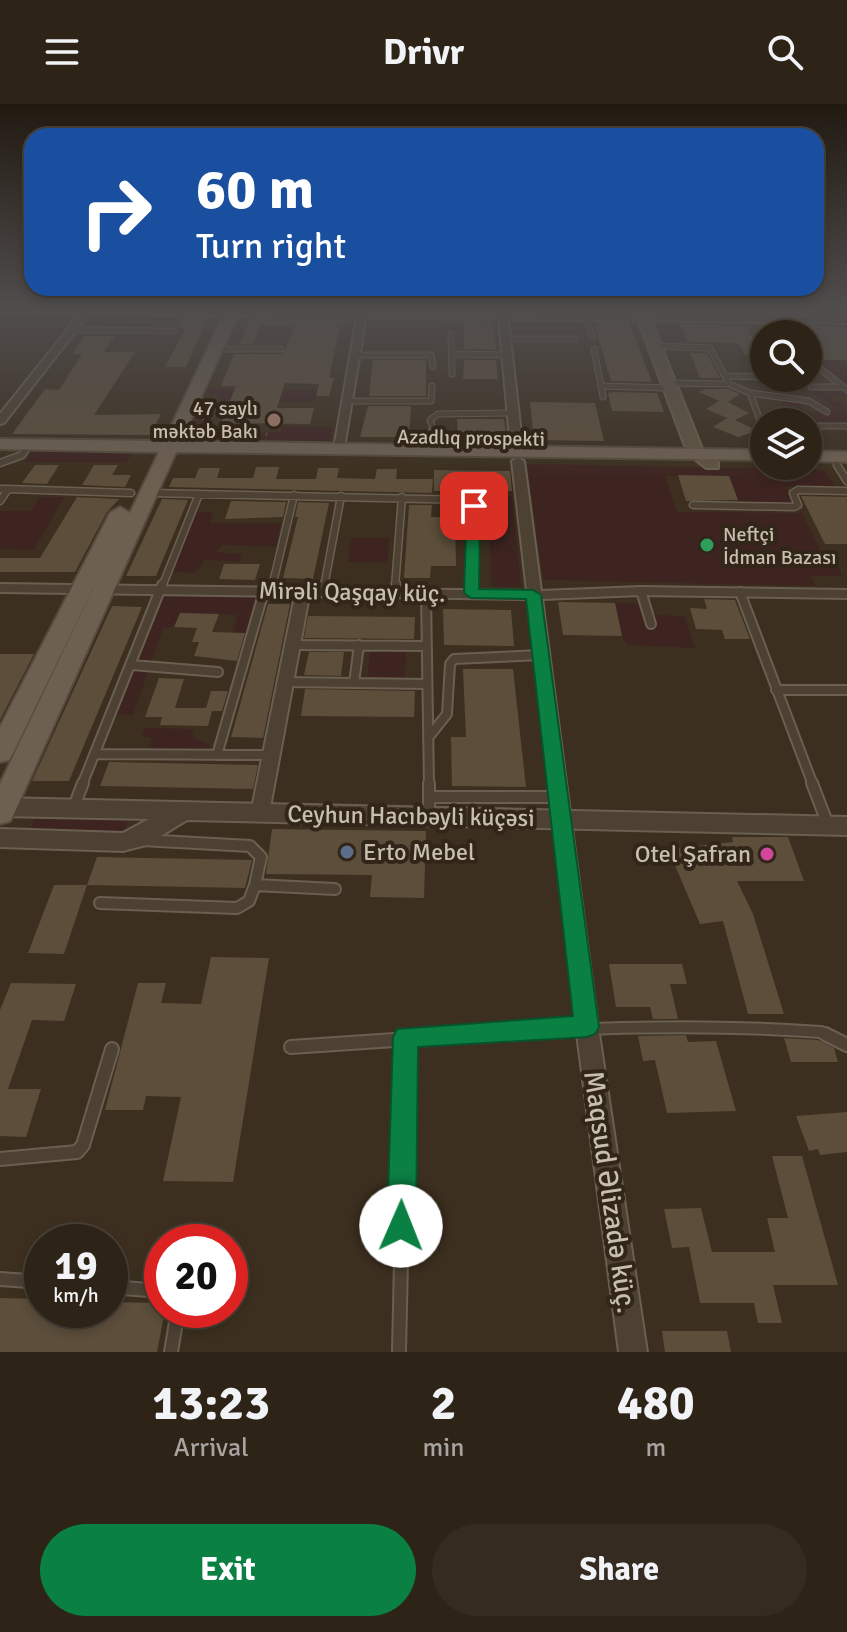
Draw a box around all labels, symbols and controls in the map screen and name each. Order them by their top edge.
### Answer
icon: menu [40,30,84,74]
text: Drivr [383,30,464,75]
icon: search [763,30,807,74]
text: 60 m [196,155,314,224]
icon: right [64,160,168,264]
text: Turn right [196,224,346,269]
map controls [750,320,822,480]
button: search [750,320,822,392]
place label: 47 saylı məktəb Bakı [152,396,258,444]
button: layers [750,408,822,480]
marker: 47 saylı məktəb Bakı [265,411,283,429]
street label: Azadlıq prospekti [397,424,545,452]
pin [440,472,508,540]
icon: arrive [452,484,496,528]
place label: Neftçi İdman Bazası [723,522,836,570]
marker: Neftçi İdman Bazası [698,536,716,554]
street label: Mirəli Qaşqay küç. [258,575,446,609]
street label: Ceyhun Hacıbəyli küçəsi [287,799,535,833]
place label: Erto Mebel [363,837,475,867]
place label: Otel Şafran [635,839,751,869]
marker: Erto Mebel [338,843,356,861]
marker: Otel Şafran [758,845,776,863]
street label: Maqsud Əlizadə küç. [576,1069,644,1315]
position arrow [359,1184,443,1268]
speed limit sign: 20 [144,1224,248,1328]
text: 19 [54,1241,98,1291]
text: km/h [53,1283,99,1308]
text: 13:23 [152,1374,270,1433]
text: 2 [431,1374,456,1433]
text: 480 [617,1374,695,1433]
text: Arrival [174,1432,249,1464]
text: min [423,1432,465,1464]
text: m [645,1432,666,1464]
button: Exit [40,1524,416,1616]
button: Share [432,1524,807,1616]

